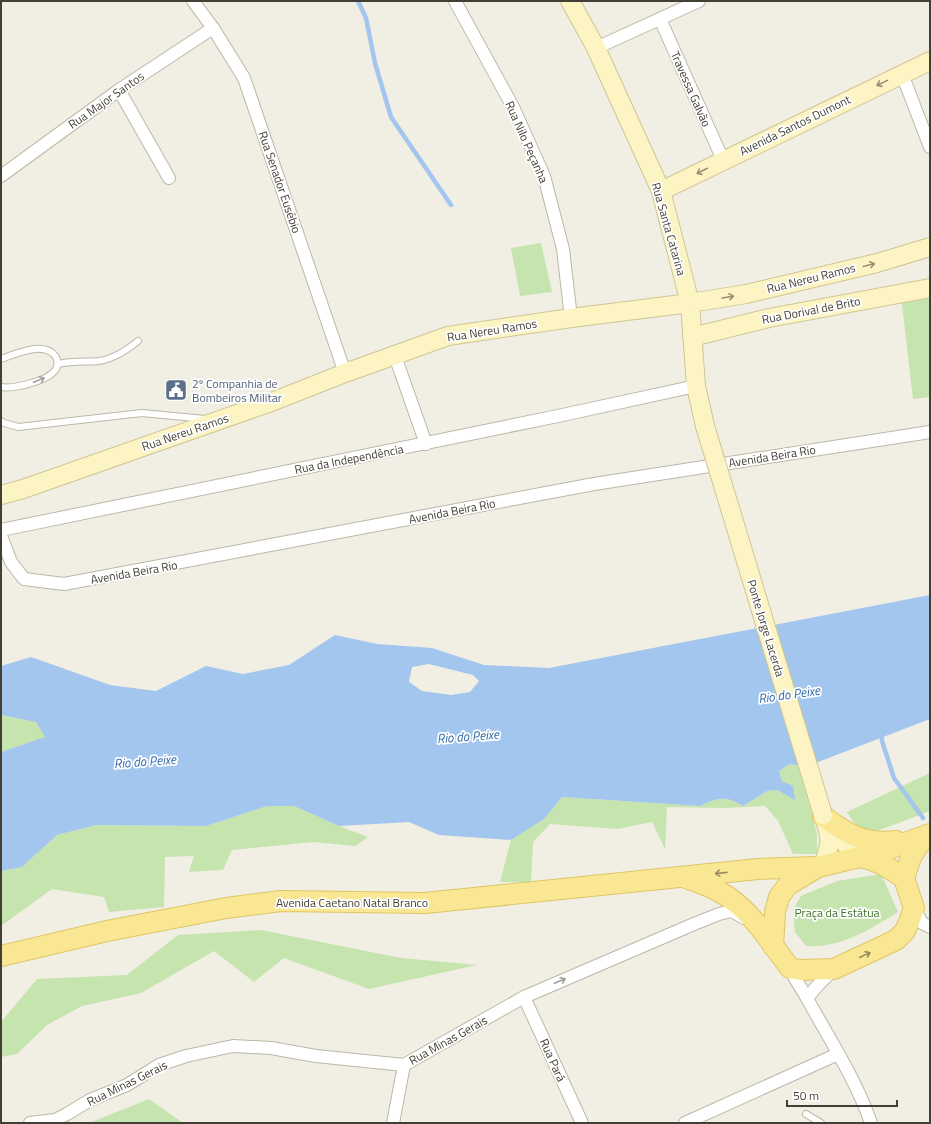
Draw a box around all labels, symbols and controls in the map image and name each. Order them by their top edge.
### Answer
street label: Travessa Galvão [666,48,716,130]
street label: Rua Major Santos [64,66,148,133]
one-way arrow [876,80,888,87]
street label: Avenida Santos Dumont [736,89,854,160]
street label: Rua Nilo Peçanha [500,98,554,186]
street label: Rua Senador Eusébio [254,128,306,236]
one-way arrow [696,168,708,175]
street label: Rua Santa Catarina [647,180,691,278]
street label: Rua Nereu Ramos [765,258,858,298]
one-way arrow [862,260,875,268]
street label: Rua Dorival de Brito [760,291,862,329]
one-way arrow [721,293,734,301]
street label: Rua Nereu Ramos [446,313,539,346]
place label: 2º Companhia de Bombeiros Militar [192,374,282,407]
one-way arrow [32,375,44,383]
public building icon: 2º Companhia de Bombeiros Militar [163,377,189,403]
street label: Rua Nereu Ramos [139,408,231,456]
street label: Rua da Independência [293,439,405,479]
street label: Avenida Beira Rio [727,440,817,472]
street label: Avenida Beira Rio [407,493,497,529]
street label: Avenida Beira Rio [89,555,179,589]
street label: Ponte Jorge Lacerda [742,577,790,679]
water label: Rio do Peixe [757,680,822,708]
water label: Rio do Peixe [436,724,501,748]
water label: Rio do Peixe [113,749,178,773]
one-way arrow [715,869,728,877]
street label: Avenida Caetano Natal Branco [276,893,428,912]
park label: Praça da Estátua [794,903,880,922]
one-way arrow [859,951,871,958]
one-way arrow [554,977,566,985]
street label: Rua Minas Gerais [405,1010,491,1070]
street label: Rua Pará [535,1035,571,1085]
street label: Rua Minas Gerais [83,1055,171,1111]
scale bar [787,1082,897,1108]
text: 50 m [793,1086,819,1105]

